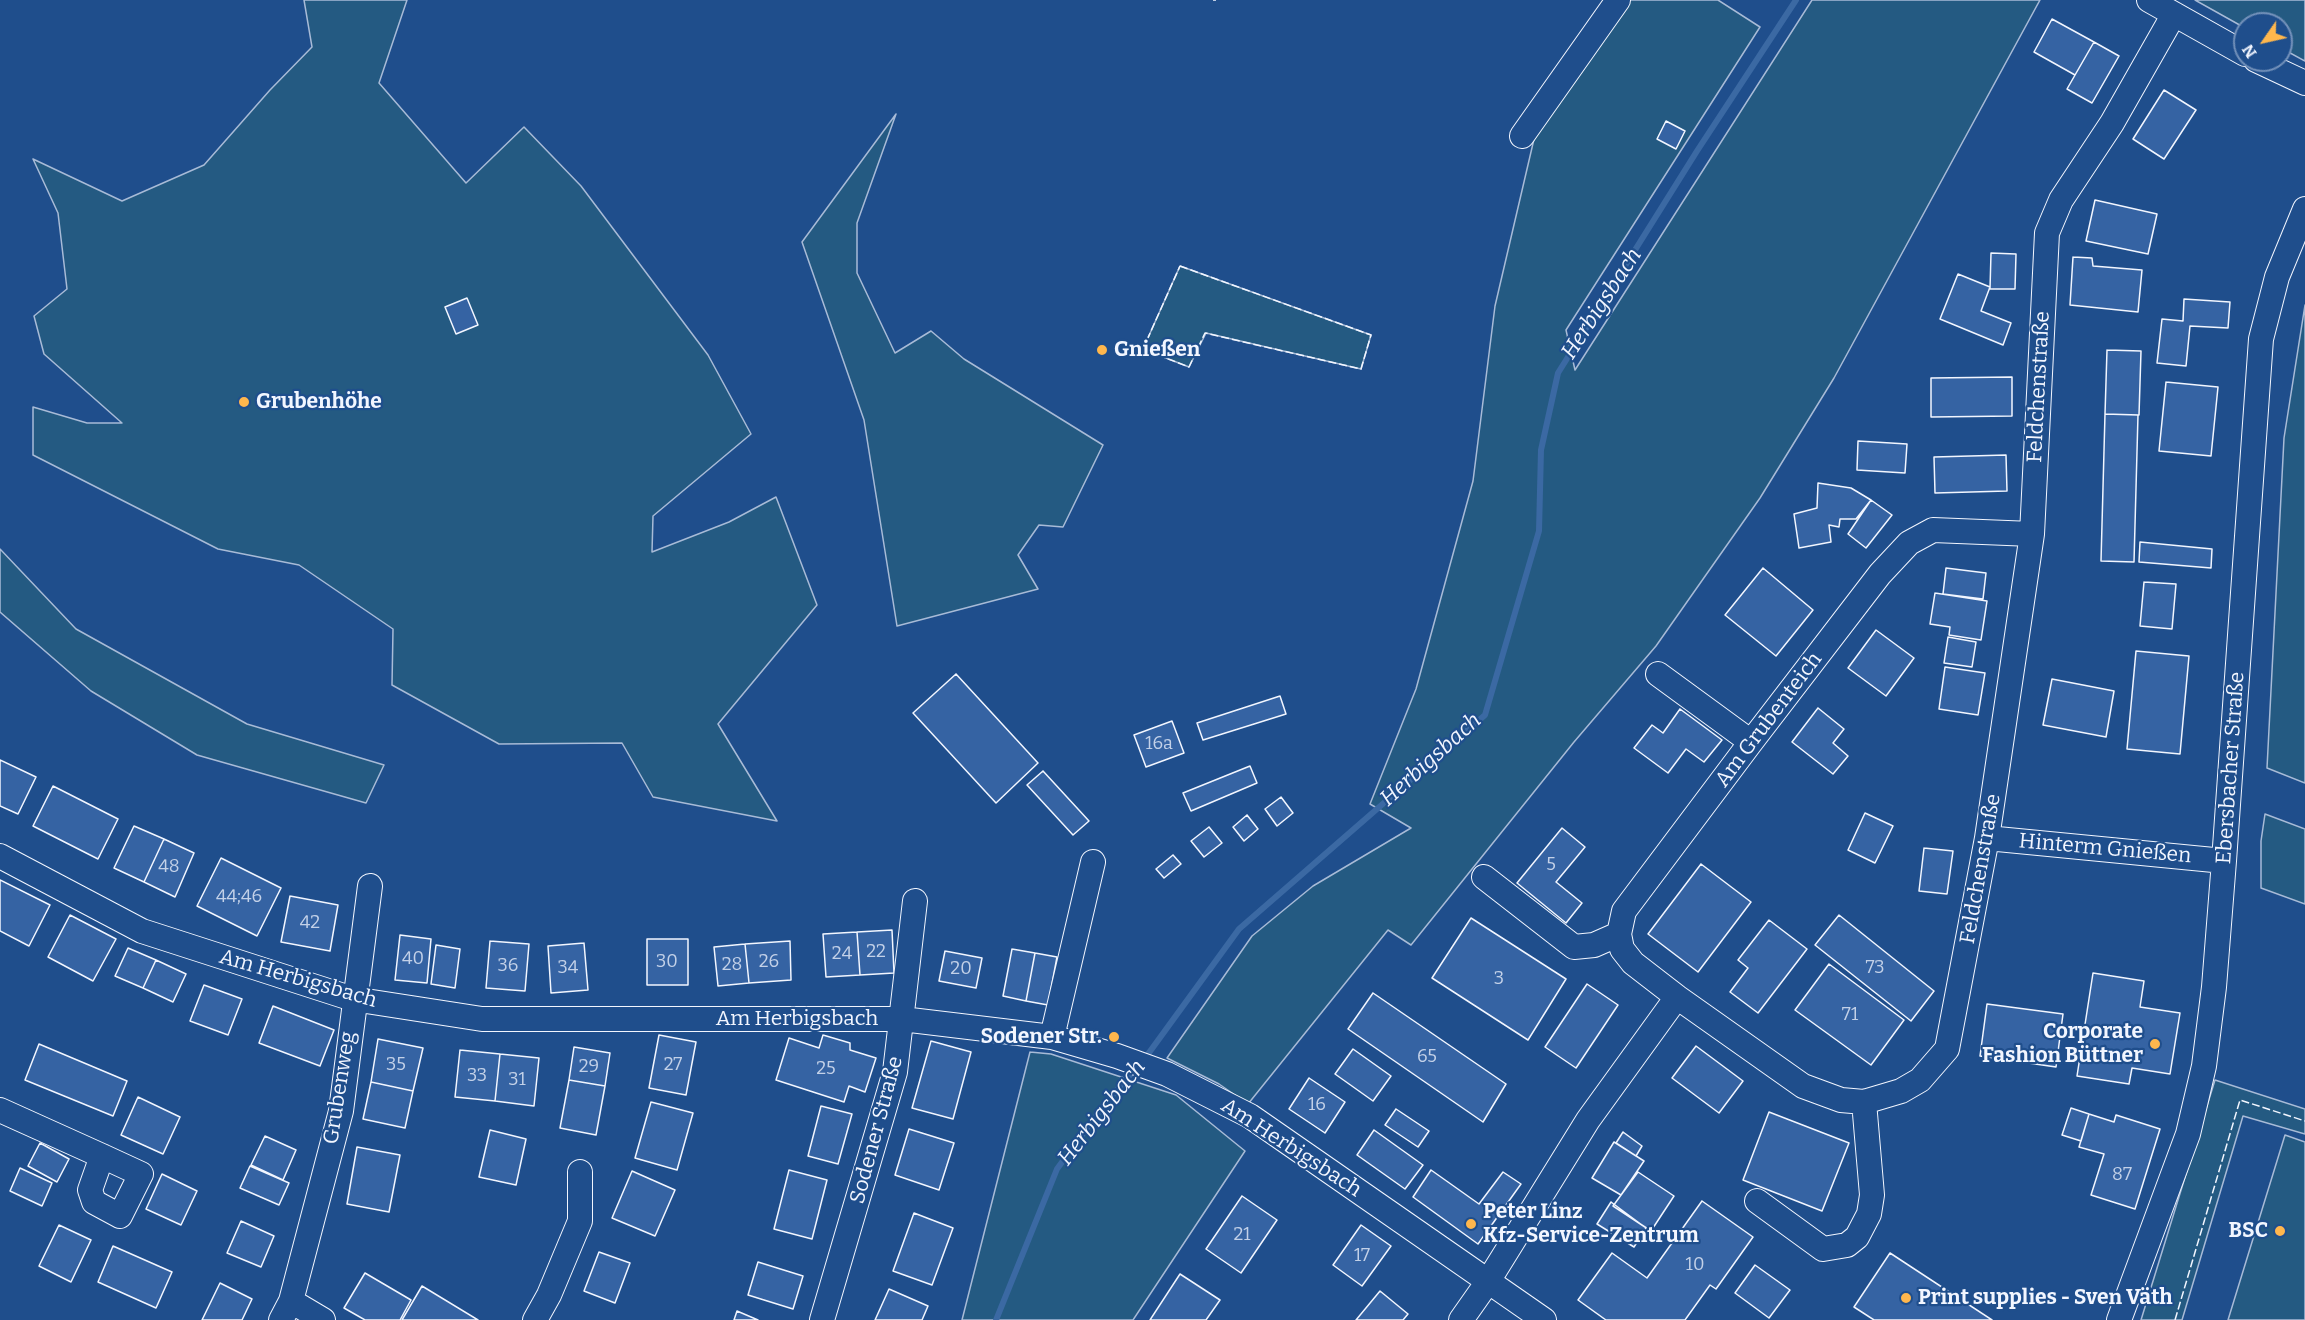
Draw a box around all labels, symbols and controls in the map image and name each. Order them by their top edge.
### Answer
north arrow [2233,12,2293,72]
text: N [2238,41,2261,62]
water label: Herbigsbach [1556,244,1648,364]
street label: Feldchenstraße [2022,311,2056,463]
place label: Gnießen [1114,337,1200,363]
marker: Gnießen [1095,343,1109,357]
place label: Grubenhöhe [256,389,382,415]
marker: Grubenhöhe [237,395,251,409]
street label: Am Grubenteich [1710,648,1828,792]
street label: Ebersbacher Straße [2212,671,2250,865]
water label: Herbigsbach [1375,708,1487,812]
house number: 16a [1145,733,1173,755]
street label: Feldchenstraße [1955,792,2007,946]
street label: Hinterm Gnießen [2018,829,2192,869]
house number: 5 [1546,854,1556,876]
house number: 48 [158,856,180,878]
house number: 44;46 [216,886,262,908]
house number: 42 [300,912,320,934]
house number: 22 [866,941,886,963]
house number: 24 [832,943,852,965]
street label: Am Herbigsbach [216,944,380,1014]
house number: 40 [402,948,424,970]
house number: 30 [656,951,678,973]
house number: 26 [759,951,779,973]
house number: 28 [722,954,742,976]
house number: 36 [498,955,518,977]
house number: 34 [558,957,578,979]
house number: 73 [1866,957,1884,979]
house number: 20 [950,958,972,980]
house number: 3 [1494,968,1504,990]
house number: 71 [1842,1004,1858,1026]
street label: Am Herbigsbach [716,1006,878,1032]
place label: Corporate Fashion Büttner [1982,1019,2143,1069]
place label: Sodener Str. [980,1024,1102,1050]
street label: Grubenweg [319,1030,361,1146]
marker: Sodener Str. [1107,1030,1121,1044]
marker: Corporate Fashion Büttner [2148,1037,2162,1051]
house number: 65 [1417,1046,1437,1068]
house number: 35 [386,1054,406,1076]
house number: 27 [664,1054,682,1076]
street label: Sodener Straße [845,1054,909,1206]
water label: Herbigsbach [1053,1055,1151,1171]
house number: 29 [579,1056,599,1078]
house number: 25 [816,1058,836,1080]
house number: 33 [467,1065,487,1087]
house number: 31 [508,1069,526,1091]
street label: Am Herbigsbach [1216,1093,1366,1203]
house number: 16 [1308,1094,1326,1116]
house number: 87 [2112,1164,2132,1186]
place label: Peter Linz Kfz-Service-Zentrum [1483,1199,1699,1249]
marker: Peter Linz Kfz-Service-Zentrum [1464,1217,1478,1231]
place label: BSC [2229,1218,2268,1244]
house number: 21 [1233,1224,1251,1246]
marker: BSC [2273,1224,2287,1238]
house number: 17 [1354,1245,1370,1267]
house number: 10 [1686,1254,1704,1276]
place label: Print supplies - Sven Väth [1918,1285,2173,1311]
marker: Print supplies - Sven Väth [1899,1291,1913,1305]

